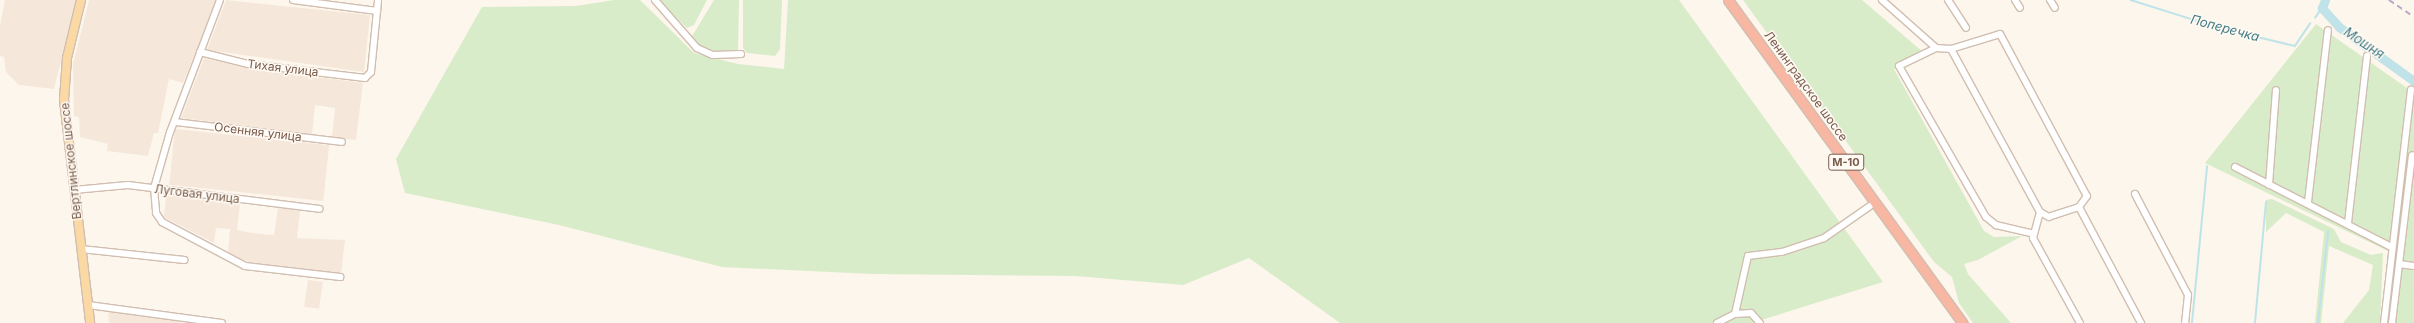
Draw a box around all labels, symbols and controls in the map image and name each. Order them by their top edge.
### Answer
water label: Поперечка [2189,11,2261,45]
water label: Мошня [2341,24,2387,62]
street label: Ленинградское шоссе [1761,28,1851,144]
street label: Тихая улица [247,56,319,80]
street label: Вертлинское шоссе [58,102,84,220]
street label: Осенняя улица [213,119,303,145]
road number: М-10 [1828,153,1864,171]
street label: Луговая улица [154,182,240,206]

